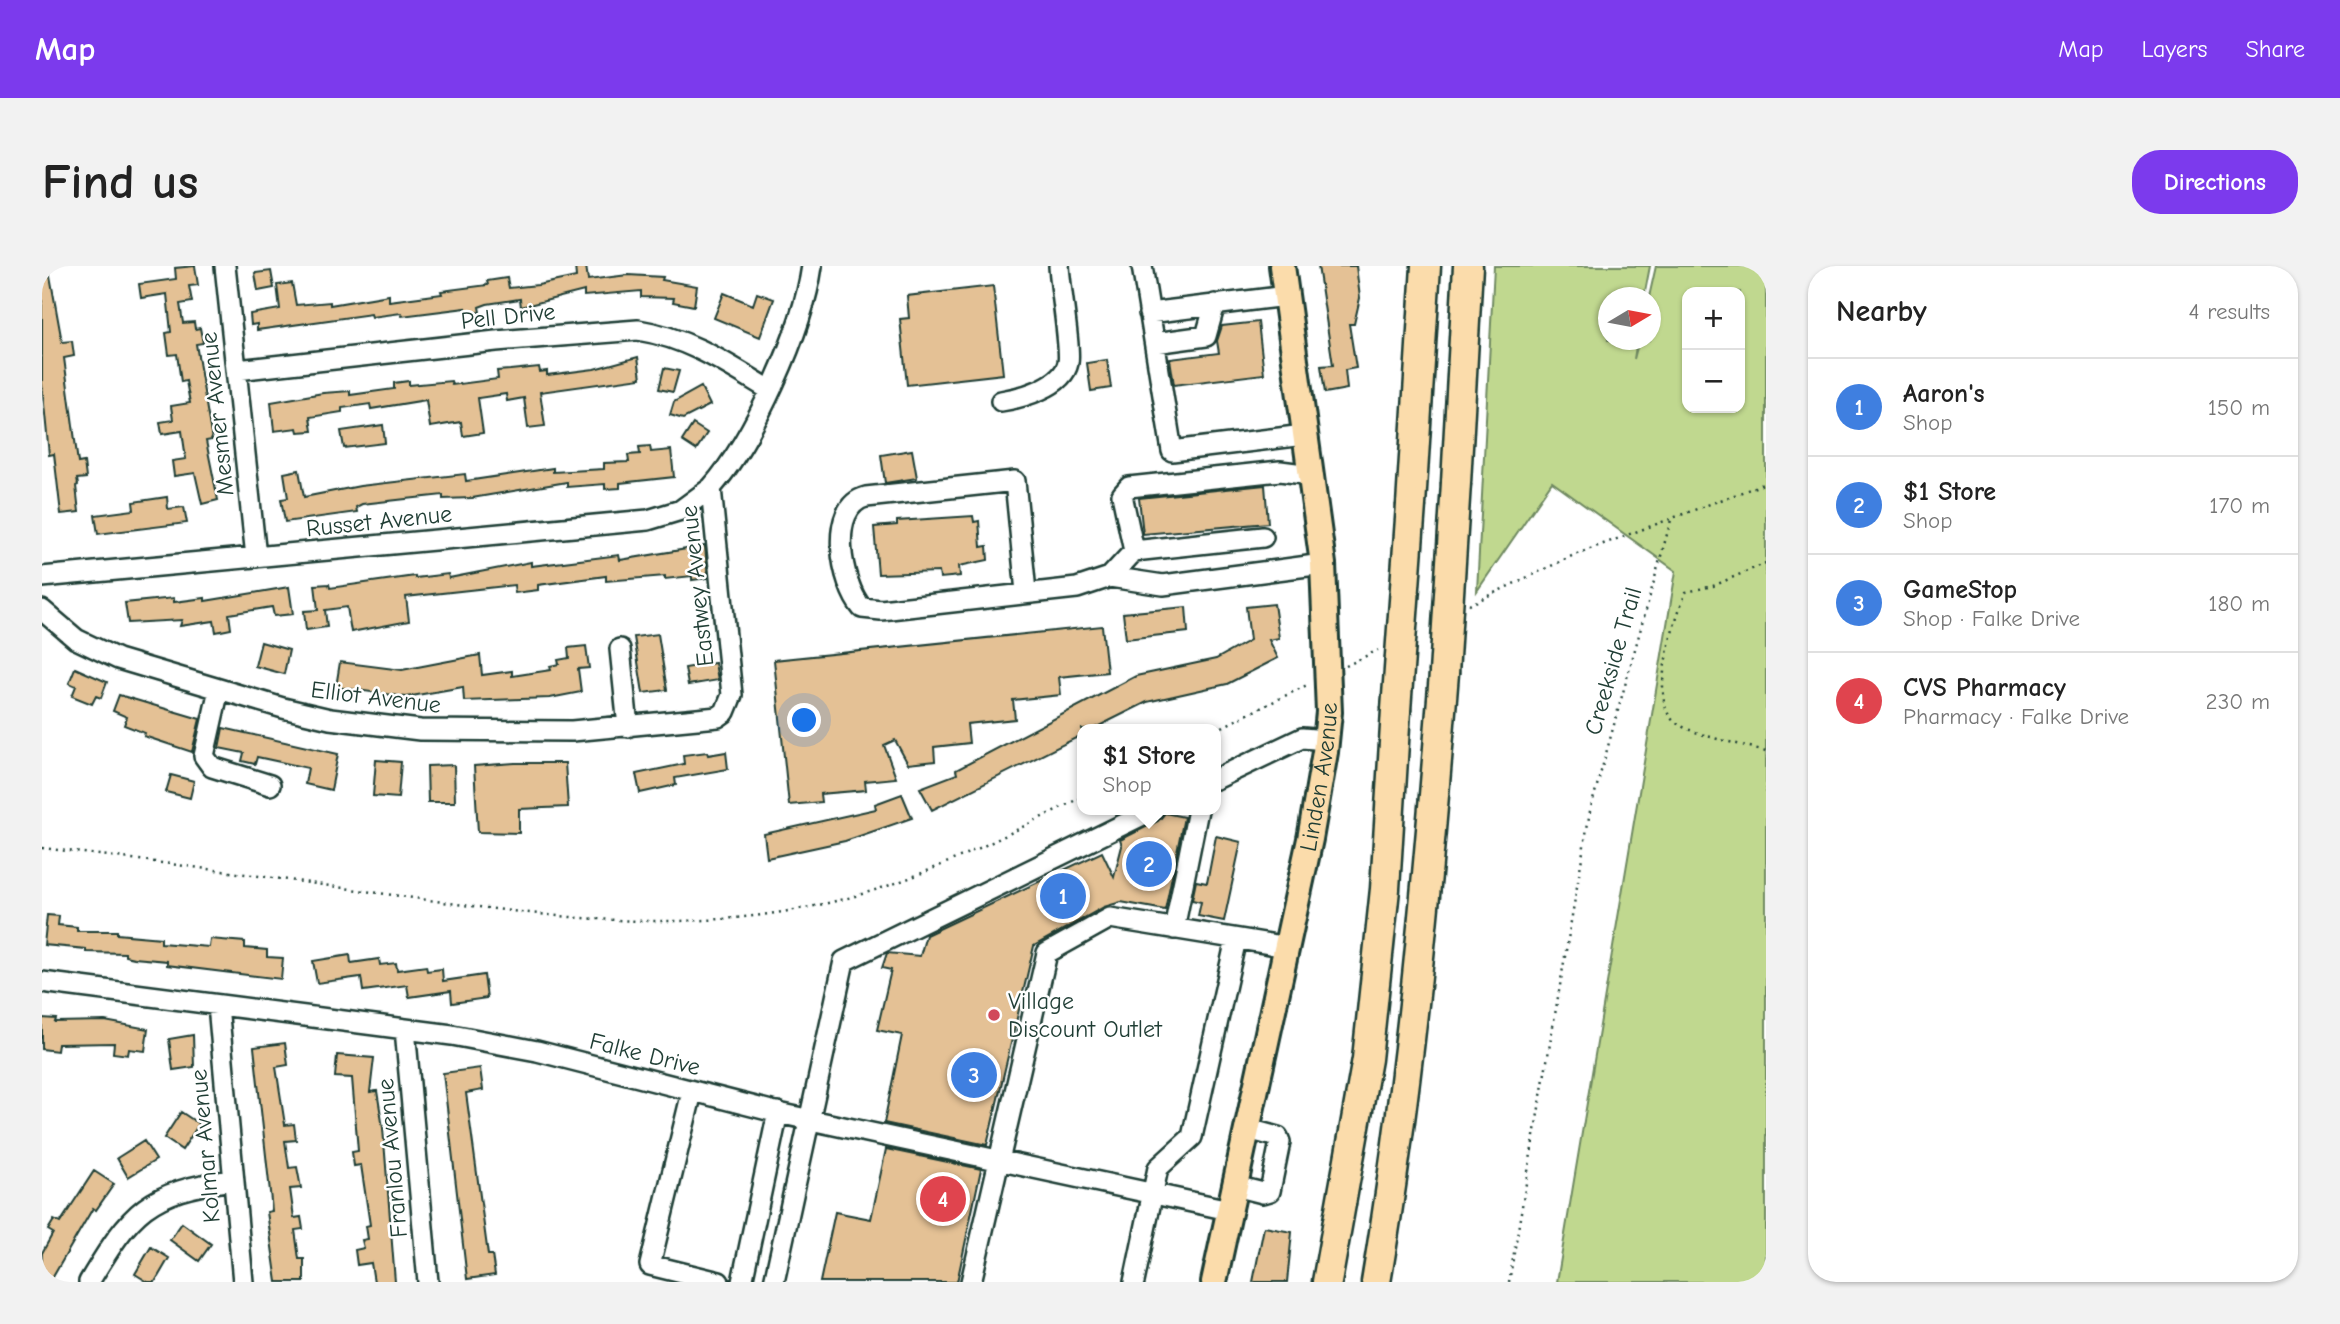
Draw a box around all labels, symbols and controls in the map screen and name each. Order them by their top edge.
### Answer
text: Map [35,30,96,68]
text: Map [2058,35,2104,63]
text: Layers [2142,35,2207,63]
text: Share [2245,35,2305,63]
button: Directions [2132,150,2298,214]
text: Find us [42,154,198,210]
north arrow [1598,287,1661,350]
map controls [1682,287,1745,413]
button: + [1682,287,1745,350]
text: Nearby [1836,294,1927,329]
street label: Pell Drive [459,297,557,335]
text: 4 results [2188,298,2270,325]
street label: Mesmer Avenue [194,331,240,497]
button: − [1682,350,1745,413]
text: Aaron's [1903,379,1985,409]
text: 1 [1854,394,1864,421]
text: 150 m [2208,394,2270,421]
text: Shop [1903,409,1952,436]
text: $1 Store [1903,477,1996,507]
text: 2 [1853,492,1865,519]
text: 170 m [2209,492,2270,519]
street label: Russet Avenue [305,499,453,543]
street label: Eastwey Avenue [675,504,719,668]
text: Shop [1903,507,1952,534]
text: GameStop [1903,575,2017,605]
street label: Creekside Trail [1579,584,1647,738]
text: 3 [1853,590,1865,617]
text: 180 m [2208,590,2270,617]
text: Shop · Falke Drive [1903,605,2080,632]
text: CVS Pharmacy [1903,673,2066,703]
street label: Elliot Avenue [309,675,443,719]
text: 4 [1854,688,1864,715]
text: 230 m [2206,688,2270,715]
street label: Linden Avenue [1294,702,1343,854]
your location [787,703,821,737]
text: Pharmacy · Falke Drive [1903,703,2129,730]
popup [1077,724,1221,815]
text: $1 Store [1102,741,1196,771]
text: Shop [1102,771,1152,798]
pin: 2 [1126,838,1172,890]
pin: 1 [1040,870,1086,922]
place label: Village Discount Outlet [1008,987,1163,1043]
marker: Village Discount Outlet [986,1007,1002,1023]
street label: Falke Drive [587,1027,703,1081]
pin: 3 [951,1049,997,1101]
street label: Kolmar Avenue [184,1068,226,1224]
street label: Franlou Avenue [371,1077,413,1239]
pin: 4 [920,1173,966,1225]

